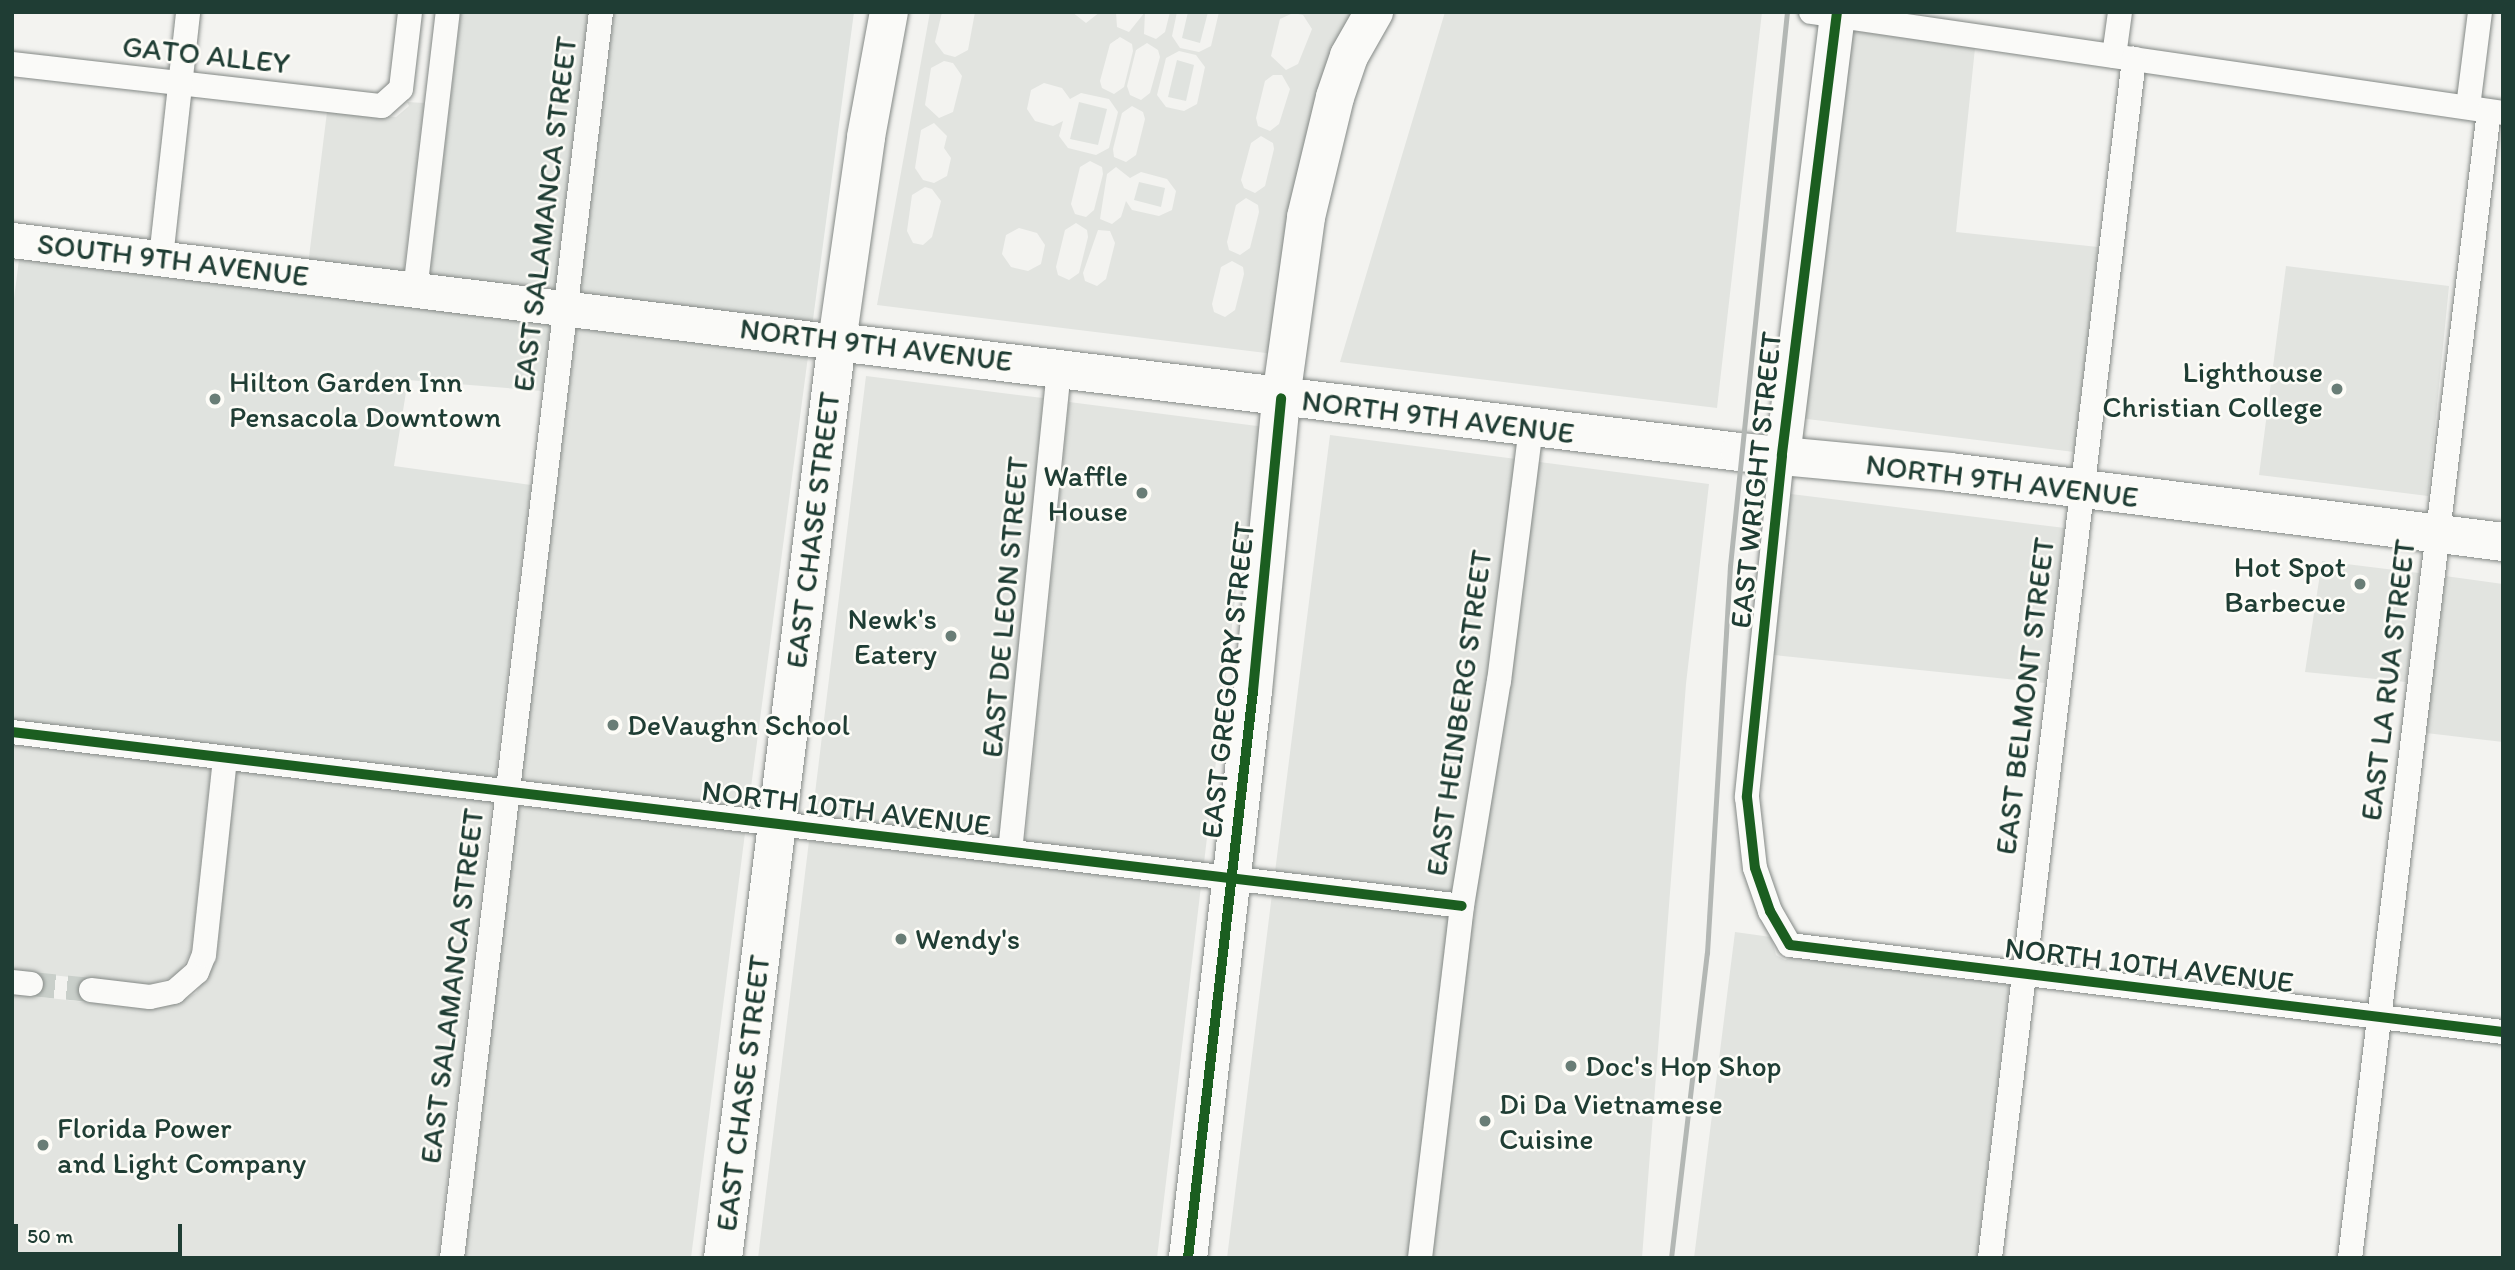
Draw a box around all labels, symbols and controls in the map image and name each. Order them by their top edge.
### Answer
street label: GATO ALLEY [120,28,292,82]
street label: EAST SALAMANCA STREET [505,35,585,393]
street label: SOUTH 9TH AVENUE [36,226,310,294]
street label: NORTH 9TH AVENUE [738,310,1014,380]
street label: EAST WRIGHT STREET [1722,329,1790,631]
place label: Lighthouse Christian College [2102,354,2323,424]
place label: Hilton Garden Inn Pensacola Downtown [229,364,499,434]
marker: Lighthouse Christian College [2329,381,2345,397]
street label: NORTH 9TH AVENUE [1300,382,1576,452]
street label: EAST CHASE STREET [778,390,848,670]
marker: Hilton Garden Inn Pensacola Downtown [207,391,223,407]
street label: NORTH 9TH AVENUE [1864,446,2140,516]
street label: EAST DE LEON STREET [974,455,1036,759]
place label: Waffle House [1043,458,1128,528]
marker: Waffle House [1134,485,1150,501]
street label: EAST GREGORY STREET [1193,520,1263,840]
street label: EAST BELMONT STREET [1988,536,2062,856]
street label: EAST LA RUA STREET [2353,537,2423,823]
street label: EAST HEINBERG STREET [1419,549,1499,877]
place label: Hot Spot Barbecue [2224,549,2346,620]
marker: Hot Spot Barbecue [2352,576,2368,592]
place label: Newk's Eatery [848,601,937,672]
marker: Newk's Eatery [943,628,959,644]
place label: DeVaughn School [627,707,850,743]
marker: DeVaughn School [605,717,621,733]
street label: NORTH 10TH AVENUE [699,772,993,844]
street label: EAST SALAMANCA STREET [412,807,492,1165]
place label: Wendy's [915,921,1020,957]
street label: NORTH 10TH AVENUE [2002,929,2296,1001]
marker: Wendy's [893,931,909,947]
street label: EAST CHASE STREET [708,953,778,1233]
place label: Doc's Hop Shop [1585,1048,1782,1084]
marker: Doc's Hop Shop [1563,1058,1579,1074]
place label: Di Da Vietnamese Cuisine [1499,1086,1725,1156]
place label: Florida Power and Light Company [57,1110,304,1180]
marker: Di Da Vietnamese Cuisine [1477,1113,1493,1129]
marker: Florida Power and Light Company [35,1137,51,1153]
scale bar [18,1210,186,1254]
text: 50 m [27,1223,73,1248]

